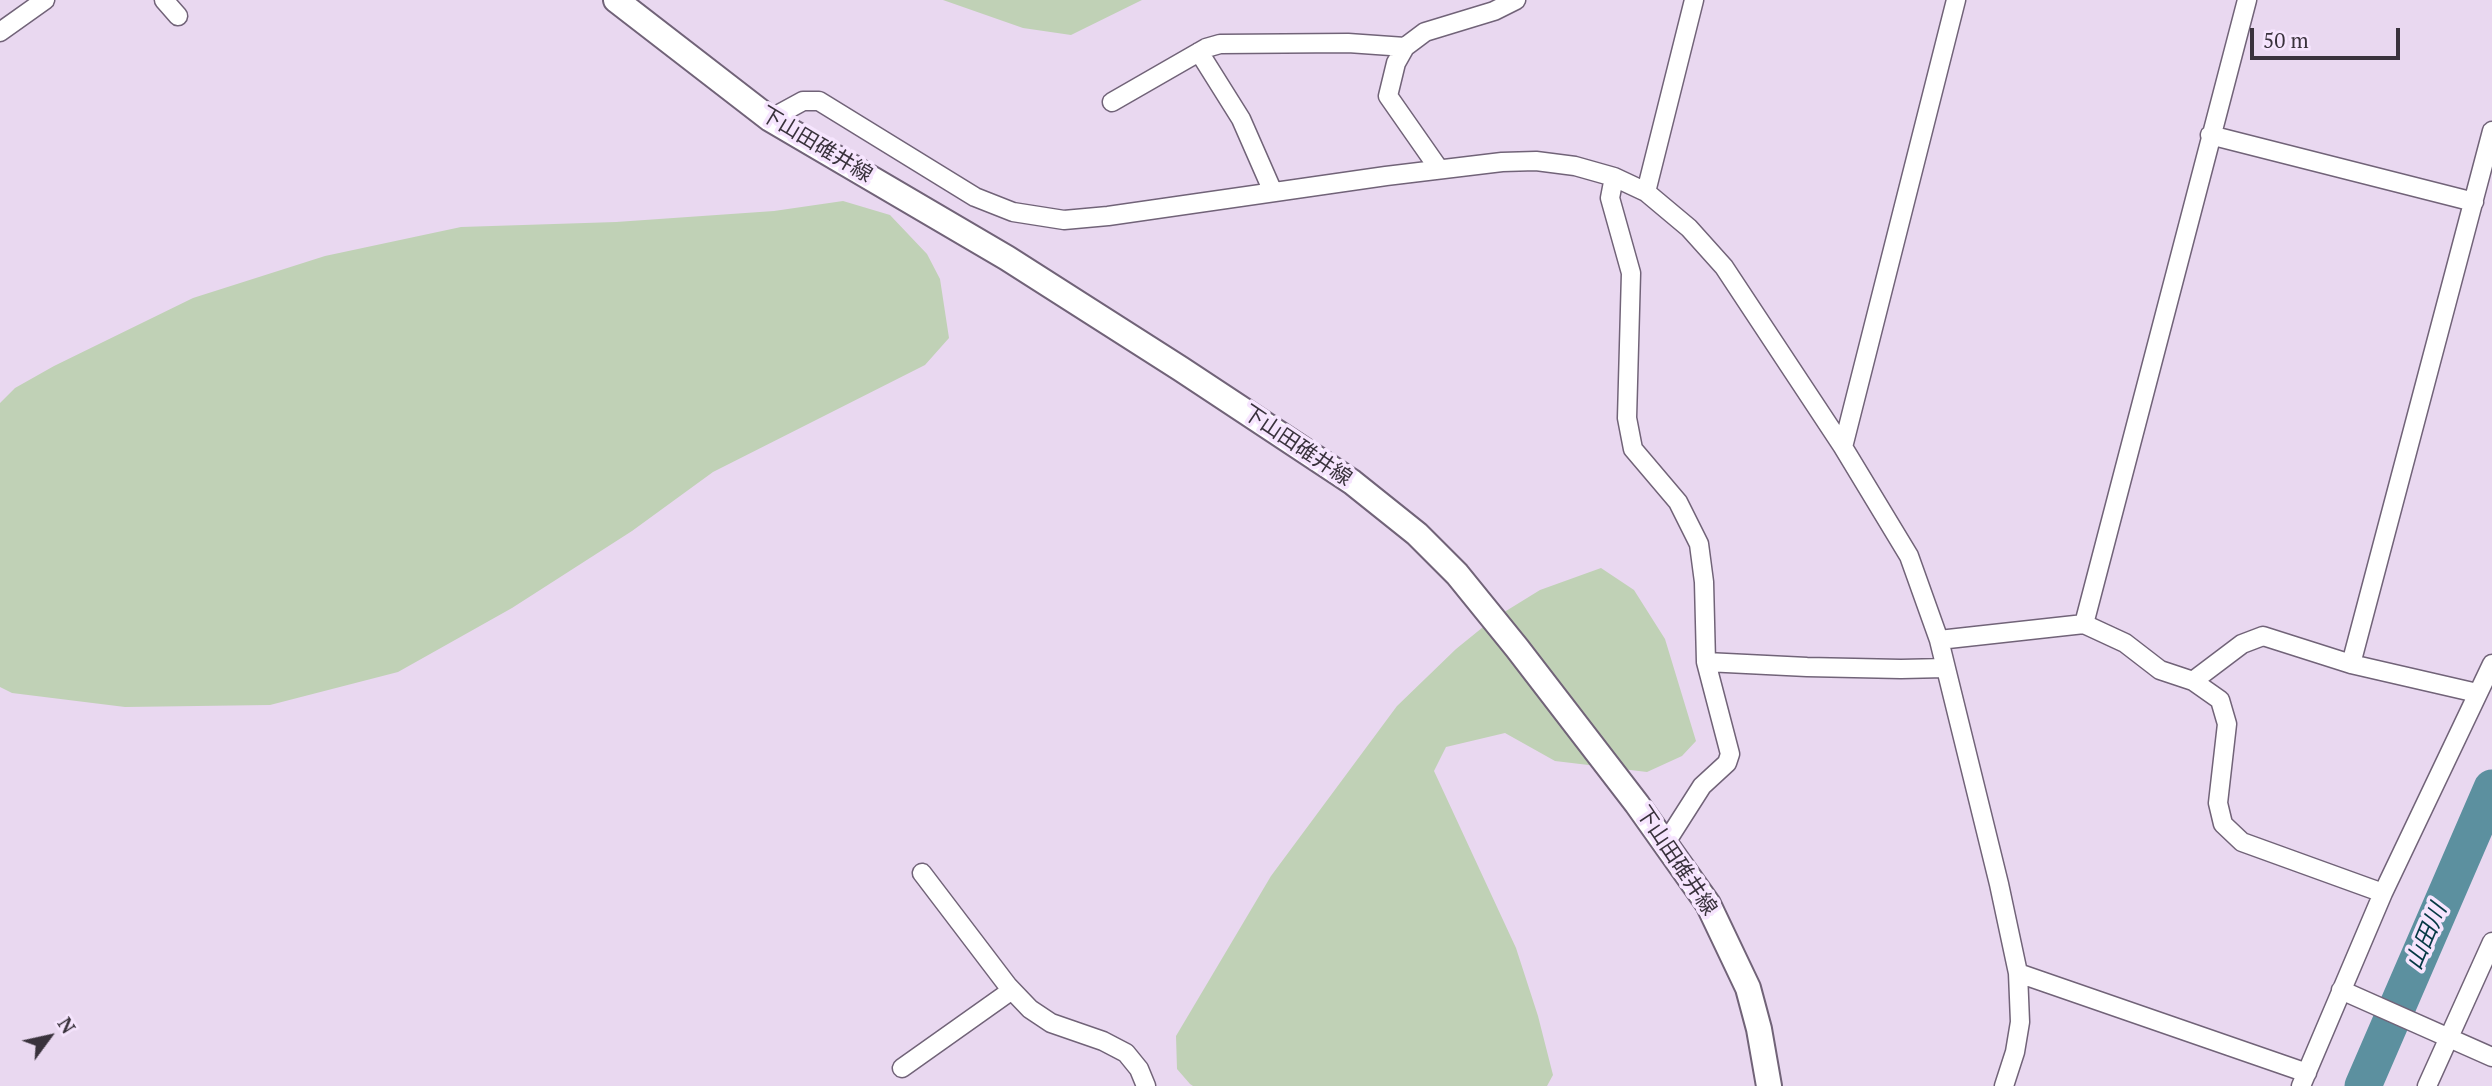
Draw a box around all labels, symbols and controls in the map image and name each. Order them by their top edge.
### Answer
scale bar [2254,14,2404,58]
text: 50 m [2263,26,2309,54]
street label: 下山田碓井線 [756,102,876,188]
street label: 下山田碓井線 [1238,400,1356,492]
street label: 下山田碓井線 [1630,802,1722,920]
water label: 山田川 [2401,900,2453,974]
north arrow [14,1002,84,1072]
text: N [53,1012,81,1038]

